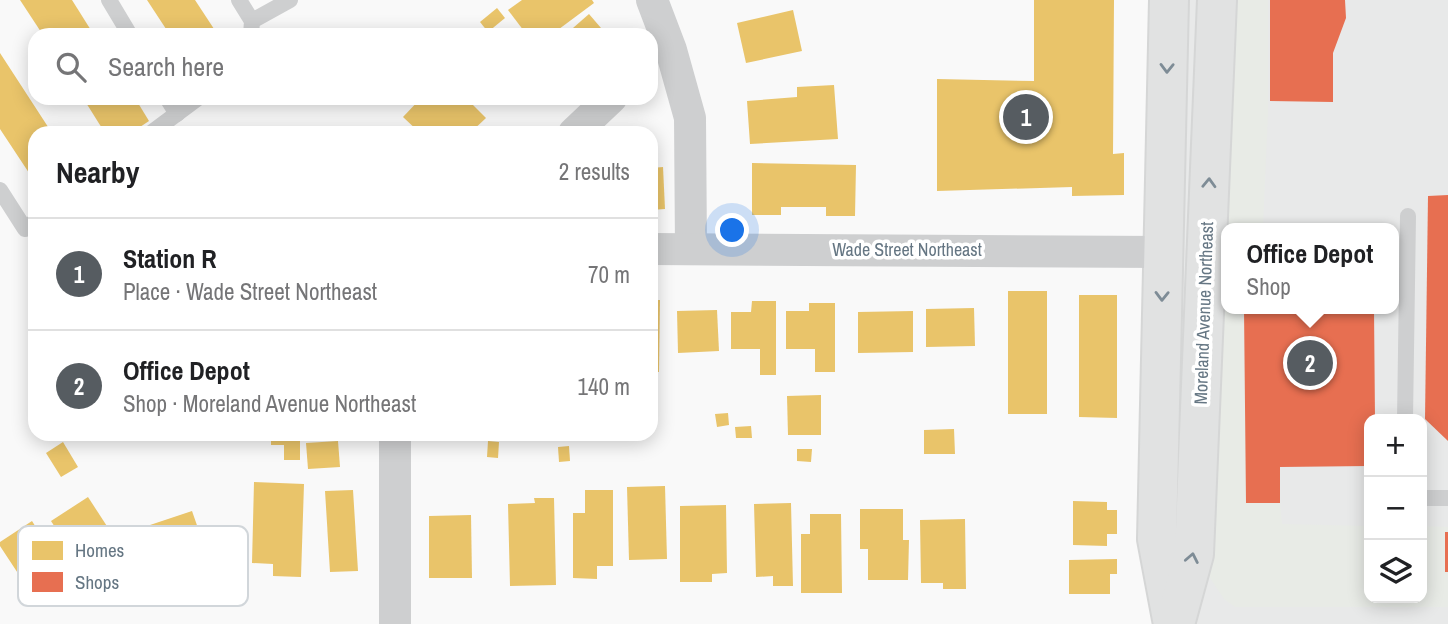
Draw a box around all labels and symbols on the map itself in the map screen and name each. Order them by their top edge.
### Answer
one-way arrow [1159,63,1175,74]
pin: 1 [1003,91,1049,143]
one-way arrow [1202,177,1217,188]
your location [715,213,749,247]
street label: Moreland Avenue Northeast [1188,221,1219,405]
street label: Wade Street Northeast [832,237,982,262]
one-way arrow [1154,291,1170,301]
pin: 2 [1287,337,1333,389]
legend [18,526,248,606]
text: Homes [75,537,125,563]
one-way arrow [1184,552,1199,564]
text: Shops [75,569,119,595]

